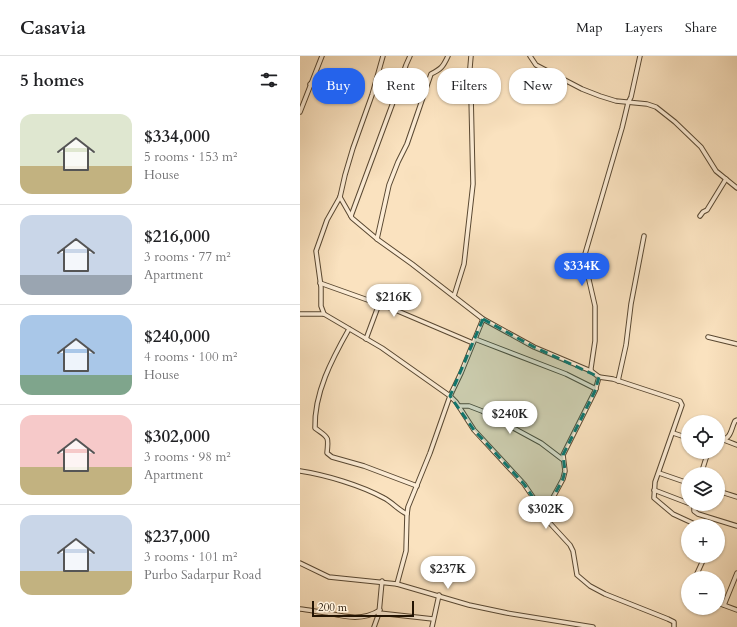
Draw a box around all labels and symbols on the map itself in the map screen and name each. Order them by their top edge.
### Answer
pin: $334K [554,253,610,287]
pin: $216K [366,284,422,318]
pin: $240K [482,401,538,435]
pin: $302K [518,496,574,530]
pin: $237K [420,556,476,590]
scale bar [312,599,414,618]

